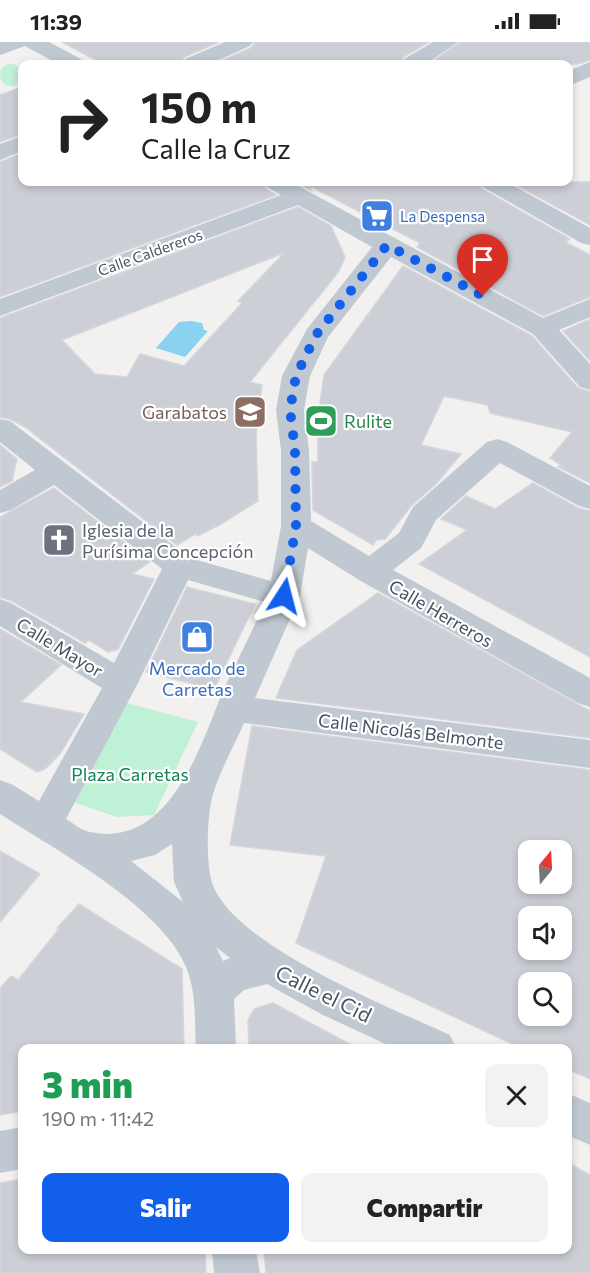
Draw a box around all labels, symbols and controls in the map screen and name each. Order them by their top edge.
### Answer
text: 11:39 [30,8,82,35]
text: 150 m [141,80,257,132]
icon: right [42,84,120,162]
text: Calle la Cruz [141,132,291,165]
supermarket icon: La Despensa [359,198,395,234]
place label: La Despensa [400,207,485,225]
street label: Calle Caldereros [95,225,205,279]
pin [457,234,508,296]
icon: arrive [466,243,499,276]
school or university icon: Garabatos [232,394,268,430]
place label: Garabatos [142,401,227,423]
sports icon: Rulite [303,403,339,439]
place label: Rulite [344,410,392,432]
place label: Iglesia de la Purísima Concepción [82,519,254,562]
church icon: Iglesia de la Purísima Concepción [41,522,77,558]
position arrow [252,564,316,628]
street label: Calle Herreros [385,574,497,652]
street label: Calle Mayor [13,613,107,681]
shop icon: Mercado de Carretas [179,619,215,655]
place label: Mercado de Carretas [149,657,245,700]
street label: Calle Nicolás Belmonte [317,709,505,753]
park label: Plaza Carretas [71,763,189,785]
north arrow [518,840,572,894]
map controls [518,840,572,1026]
button: sound [518,906,572,960]
street label: Calle el Cid [272,959,376,1027]
button: search [518,972,572,1026]
text: 3 min [42,1061,133,1105]
button: close [485,1064,548,1127]
text: 190 m · 11:42 [42,1106,154,1130]
button: Salir [42,1173,289,1242]
button: Compartir [301,1173,548,1242]

